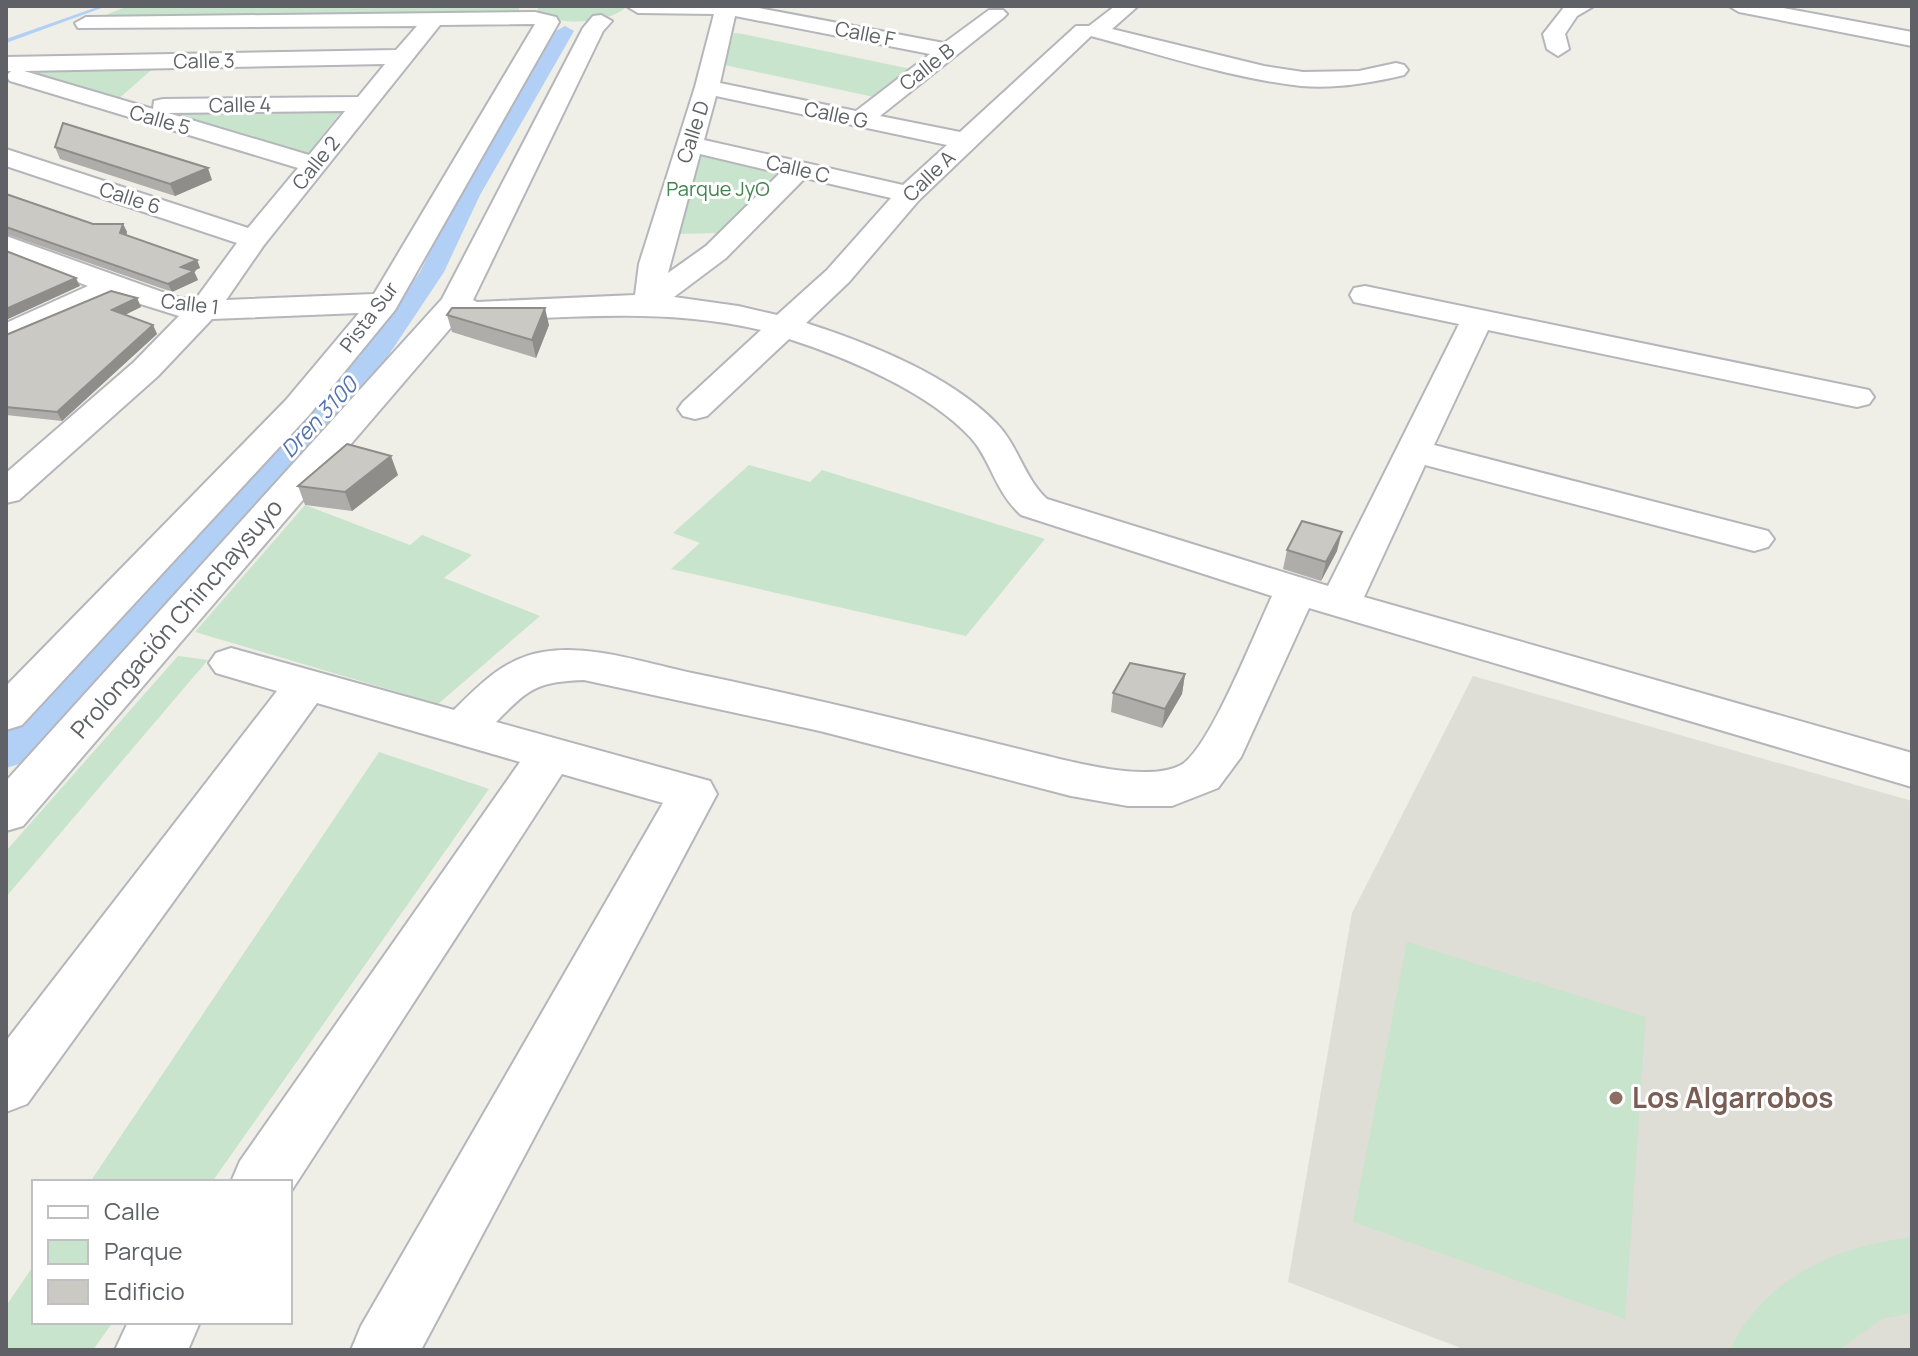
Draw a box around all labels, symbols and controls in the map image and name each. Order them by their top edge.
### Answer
street label: Calle F [833,14,897,53]
street label: Calle B [894,37,960,97]
street label: Calle 3 [173,46,235,75]
street label: Calle 4 [209,90,271,119]
street label: Calle G [802,95,870,134]
street label: Calle D [670,97,715,166]
street label: Calle 5 [127,98,194,141]
street label: Calle 2 [286,130,346,195]
street label: Calle A [897,144,961,207]
street label: Calle C [764,148,833,189]
street label: Calle 6 [96,175,164,220]
park label: Parque JyO [666,175,770,202]
street label: Pista Sur [333,276,404,357]
street label: Calle 1 [160,287,221,320]
water label: Dren 3100 [274,369,365,464]
street label: Prolongación Chinchaysuyo [62,491,289,745]
place label: Los Algarrobos [1632,1078,1833,1116]
marker: Los Algarrobos [1607,1089,1625,1107]
legend [32,1180,292,1324]
text: Calle [104,1194,160,1227]
text: Parque [104,1234,182,1267]
text: Edificio [104,1274,185,1307]

